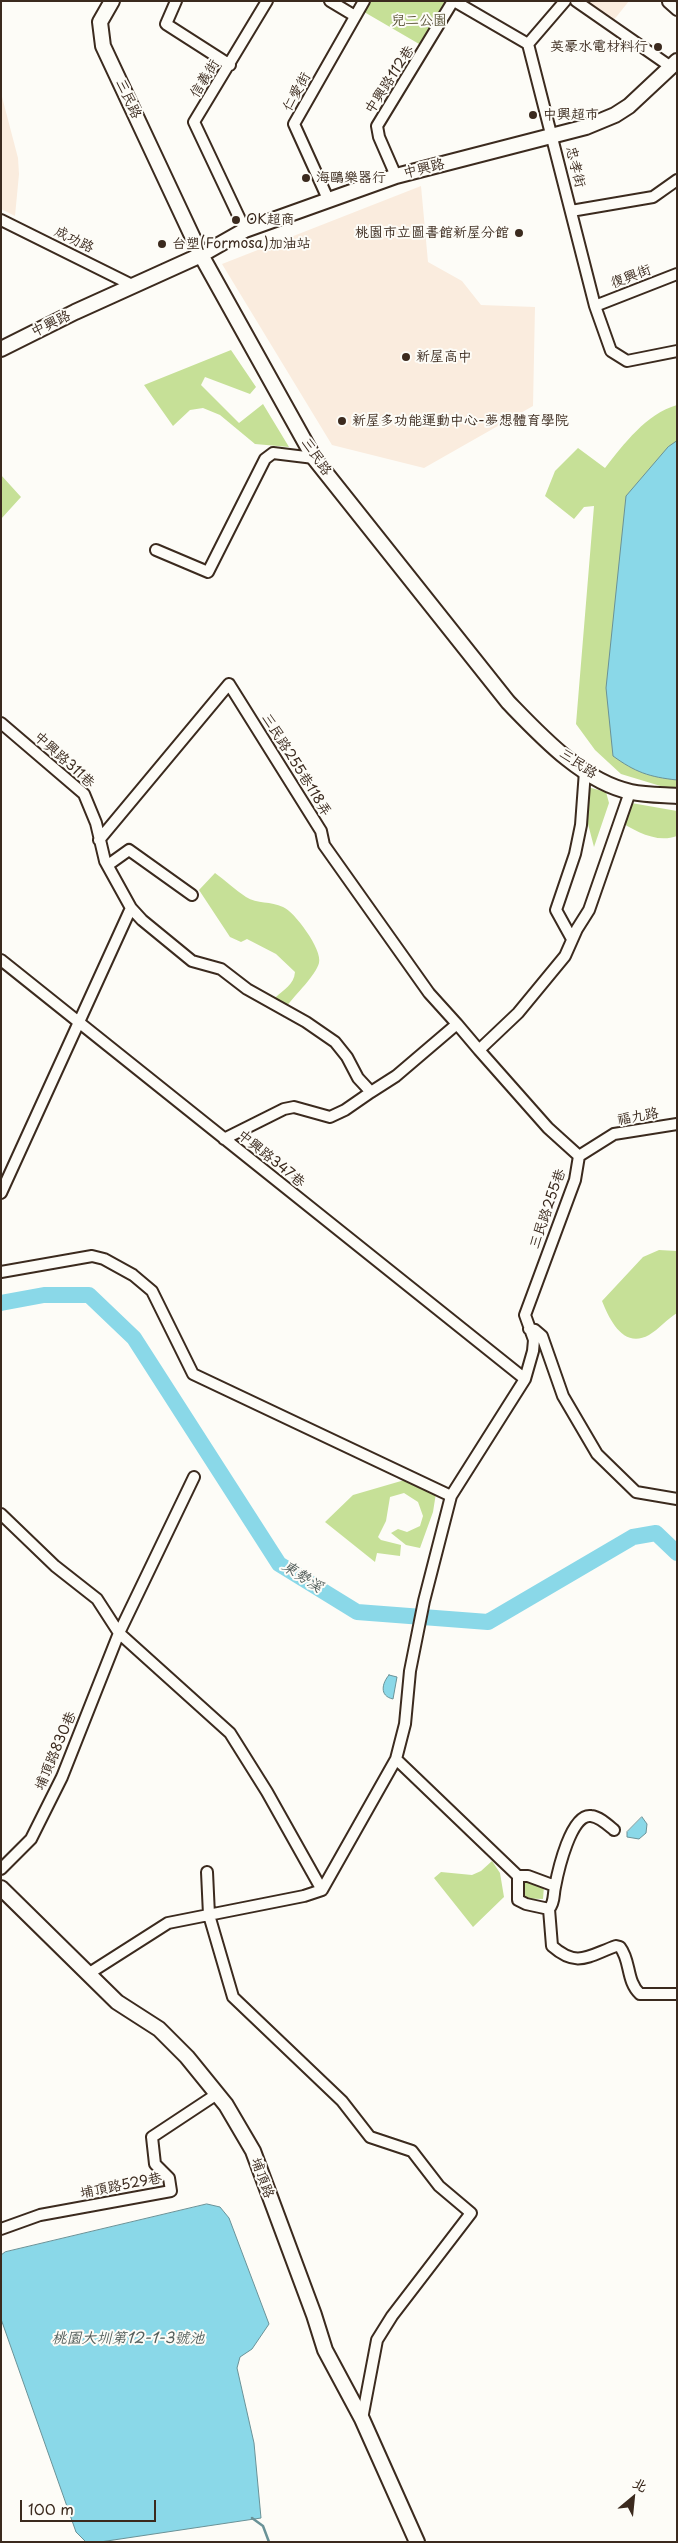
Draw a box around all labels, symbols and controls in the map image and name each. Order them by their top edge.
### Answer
park label: 兒二公園 [391,13,447,29]
place label: 英豪水電材料行 [550,39,648,55]
marker: 英豪水電材料行 [652,41,664,53]
street label: 中興路112巷 [362,43,418,117]
street label: 信義街 [187,57,223,101]
street label: 仁愛街 [279,70,315,114]
street label: 三民路 [112,76,144,122]
place label: 中興超市 [543,107,599,123]
marker: 中興超市 [527,109,539,121]
street label: 忠孝街 [562,145,588,189]
street label: 中興路 [402,156,446,182]
place label: 海鷗樂器行 [316,170,386,186]
marker: 海鷗樂器行 [300,172,312,184]
place label: OK超商 [246,212,295,228]
marker: OK超商 [230,214,242,226]
street label: 成功路 [51,223,97,257]
place label: 桃園市立圖書館新屋分館 [355,225,509,241]
marker: 桃園市立圖書館新屋分館 [513,227,525,239]
place label: 台塑(Formosa)加油站 [172,236,311,252]
marker: 台塑(Formosa)加油站 [156,238,168,250]
street label: 復興街 [608,262,654,292]
street label: 中興路 [28,307,74,341]
place label: 新屋高中 [416,349,472,365]
marker: 新屋高中 [400,351,412,363]
place label: 新屋多功能運動中心-夢想體育學院 [352,413,569,429]
marker: 新屋多功能運動中心-夢想體育學院 [336,415,348,427]
street label: 三民路 [297,435,335,479]
street label: 三民路255巷118弄 [258,710,334,820]
street label: 中興路311巷 [30,728,98,792]
street label: 三民路 [556,745,600,783]
street label: 福九路 [616,1105,660,1129]
street label: 中興路347巷 [234,1127,308,1191]
street label: 三民路255巷 [526,1167,570,1251]
water label: 東勢溪 [278,1557,326,1597]
street label: 埔頂路830巷 [32,1709,80,1793]
street label: 埔頂路 [247,2155,277,2201]
street label: 埔頂路529巷 [79,2170,163,2202]
water label: 桃園大圳第12-1-3號池 [51,2330,205,2348]
text: 北 [629,2472,651,2497]
north arrow [608,2473,658,2523]
scale bar [22,2490,159,2522]
text: 100 m [28,2497,74,2520]

